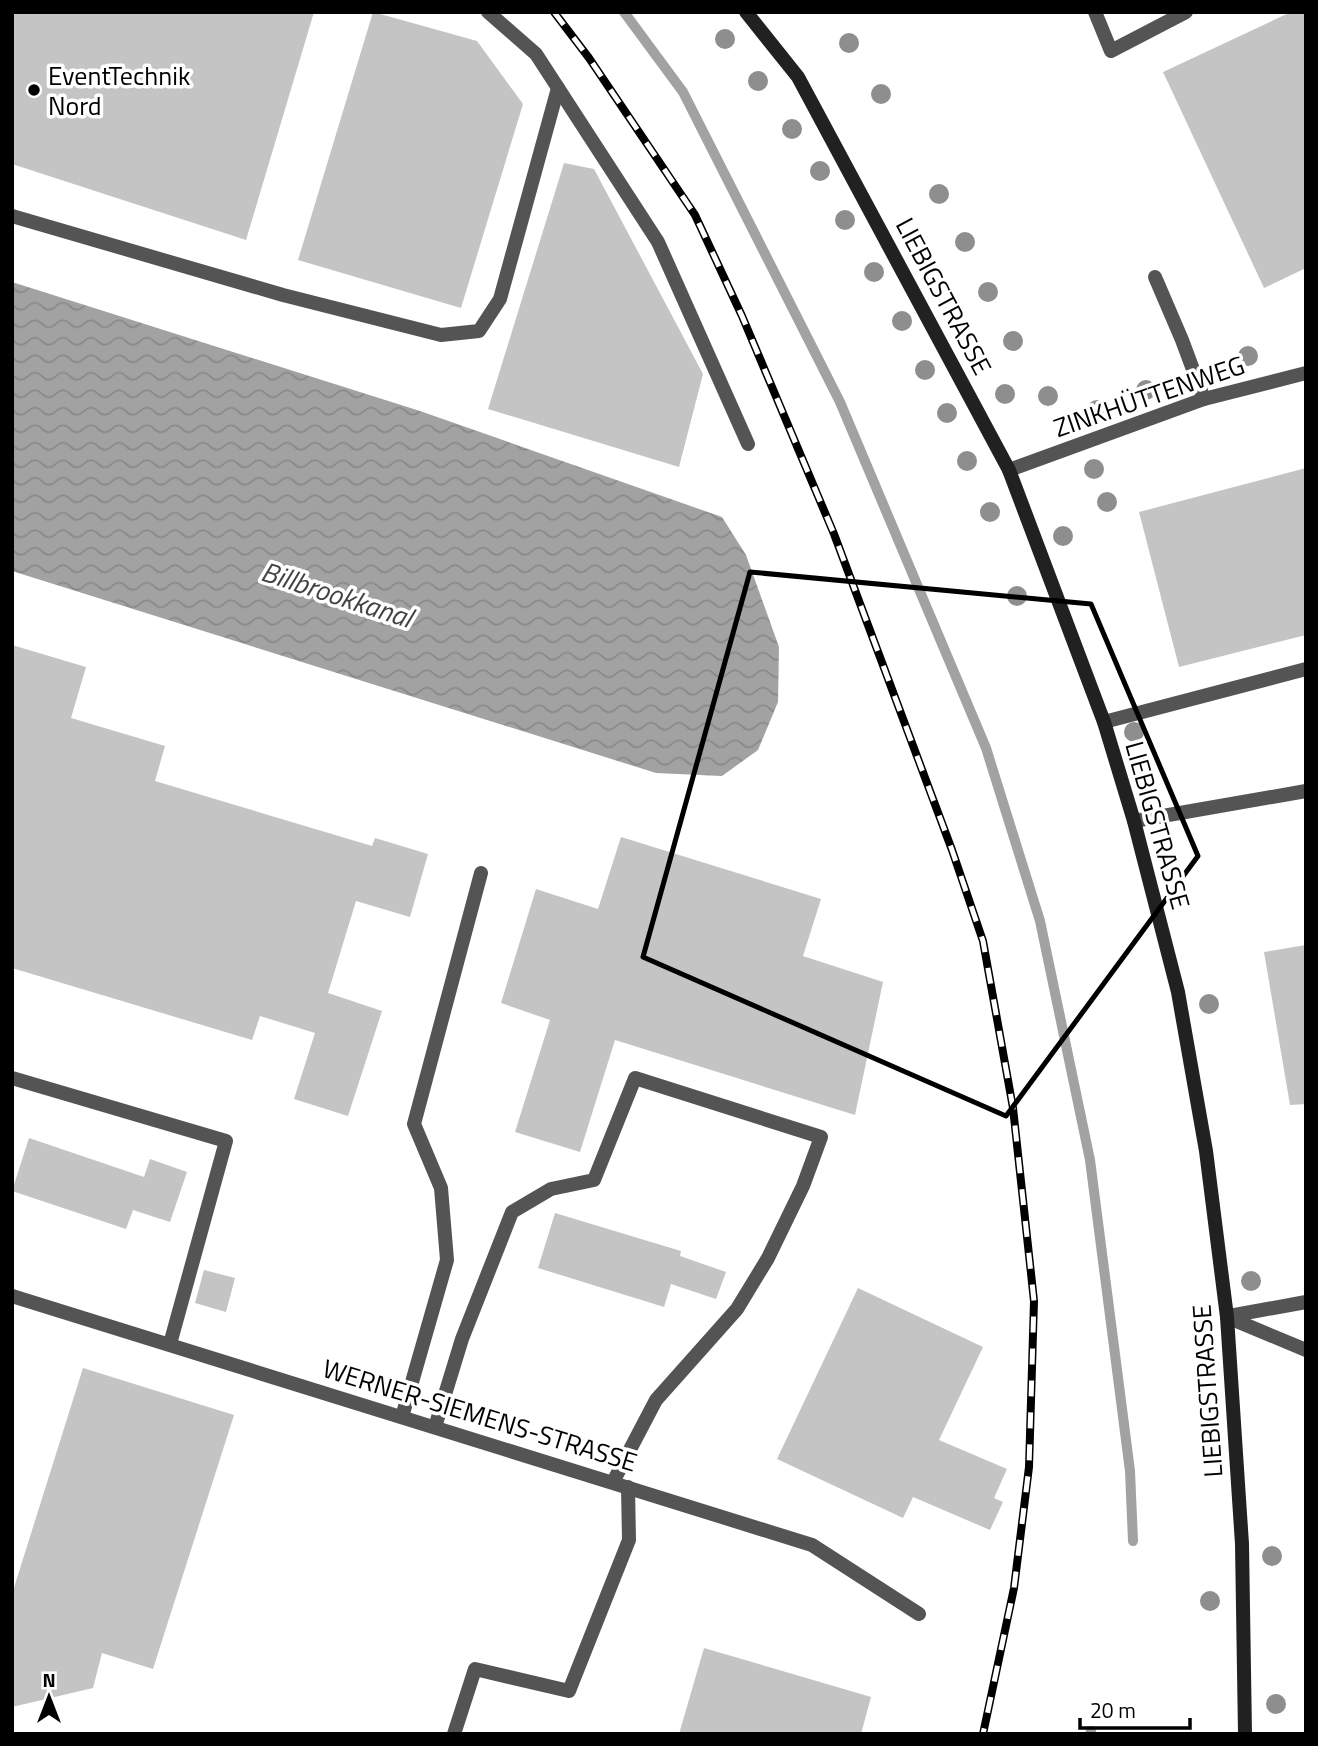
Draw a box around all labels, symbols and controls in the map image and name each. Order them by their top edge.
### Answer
place label: EventTechnik Nord [48,56,190,125]
marker: EventTechnik Nord [26,82,42,98]
street label: LIEBIGSTRASSE [886,210,1002,382]
street label: ZINKHÜTTENWEG [1048,345,1250,447]
water label: Billbrookkanal [256,549,421,640]
street label: LIEBIGSTRASSE [1115,736,1201,914]
street label: LIEBIGSTRASSE [1182,1303,1232,1479]
street label: WERNER-SIEMENS-STRASSE [318,1349,642,1481]
north arrow [14,1662,84,1732]
text: N [42,1665,56,1694]
scale bar [1080,1686,1190,1730]
text: 20 m [1090,1694,1136,1726]

